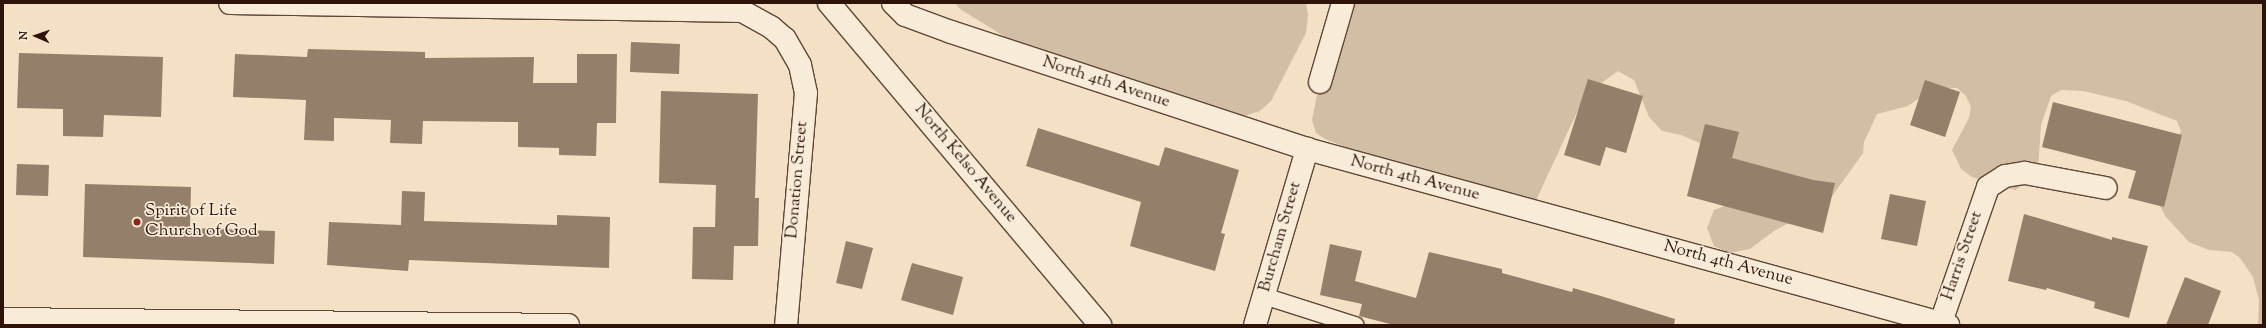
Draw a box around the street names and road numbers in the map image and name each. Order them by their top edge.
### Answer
street label: North 4th Avenue [1040,53,1172,113]
street label: North Kelso Avenue [909,100,1021,228]
street label: Donation Street [783,120,813,240]
street label: North 4th Avenue [1348,152,1482,206]
street label: Burcham Street [1256,179,1306,295]
street label: Harris Street [1938,209,1988,303]
street label: North 4th Avenue [1661,237,1795,291]

